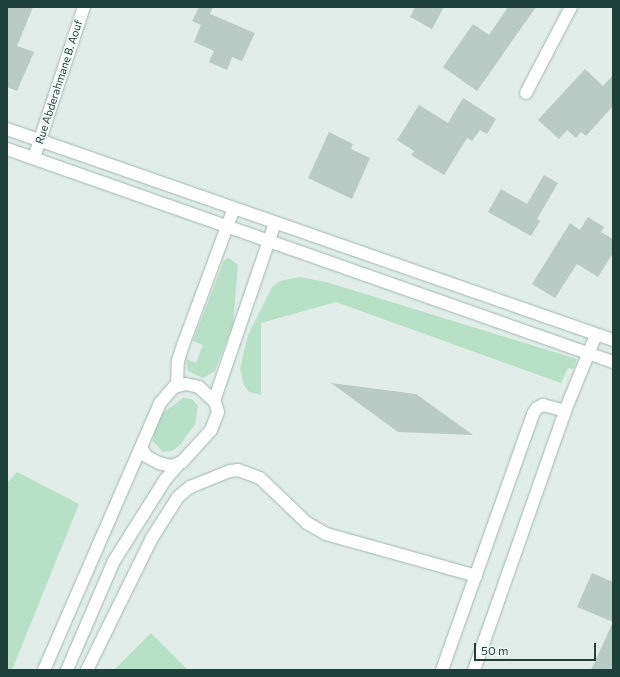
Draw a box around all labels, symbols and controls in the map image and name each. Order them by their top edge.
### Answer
street label: Rue Abderahmane B. Aouf [33,18,85,146]
scale bar [476,635,598,661]
text: 50 m [481,643,509,657]

